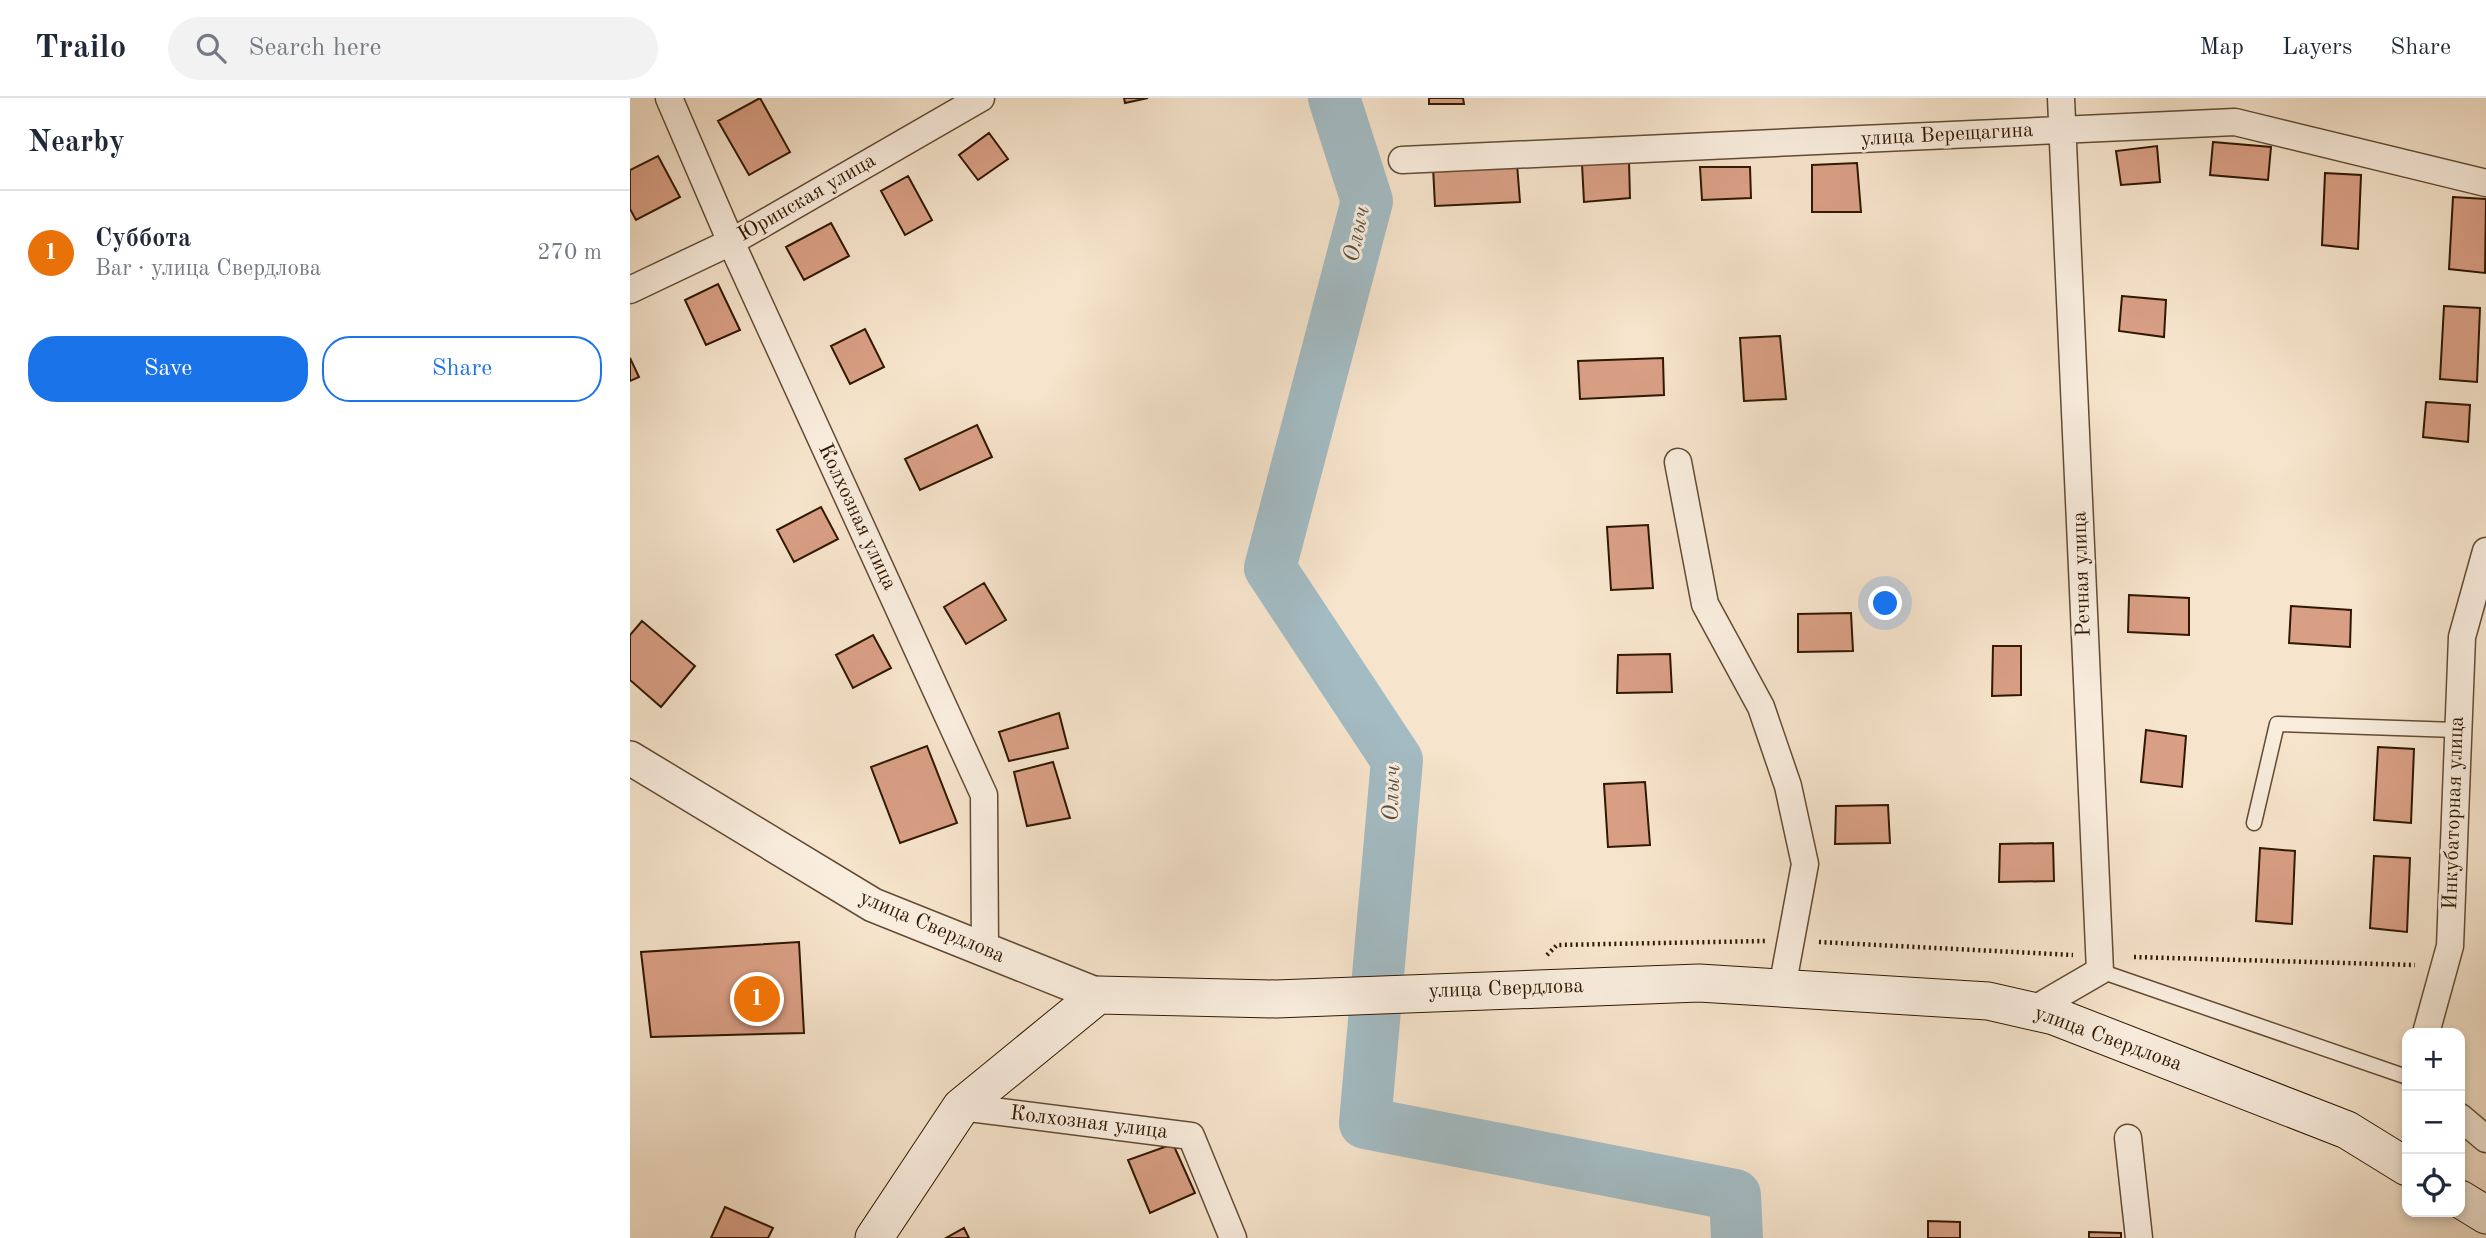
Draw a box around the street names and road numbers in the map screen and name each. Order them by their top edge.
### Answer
street label: улица Верещагина [1860,120,2034,150]
street label: Юринская улица [734,150,880,246]
street label: Колхозная улица [814,441,900,593]
street label: Речная улица [2069,511,2095,637]
street label: Инкубаторная улица [2440,716,2468,910]
street label: улица Свердлова [856,887,1008,967]
street label: улица Свердлова [1428,976,1584,1002]
street label: улица Свердлова [2031,1003,2185,1075]
street label: Колхозная улица [1009,1103,1169,1143]

